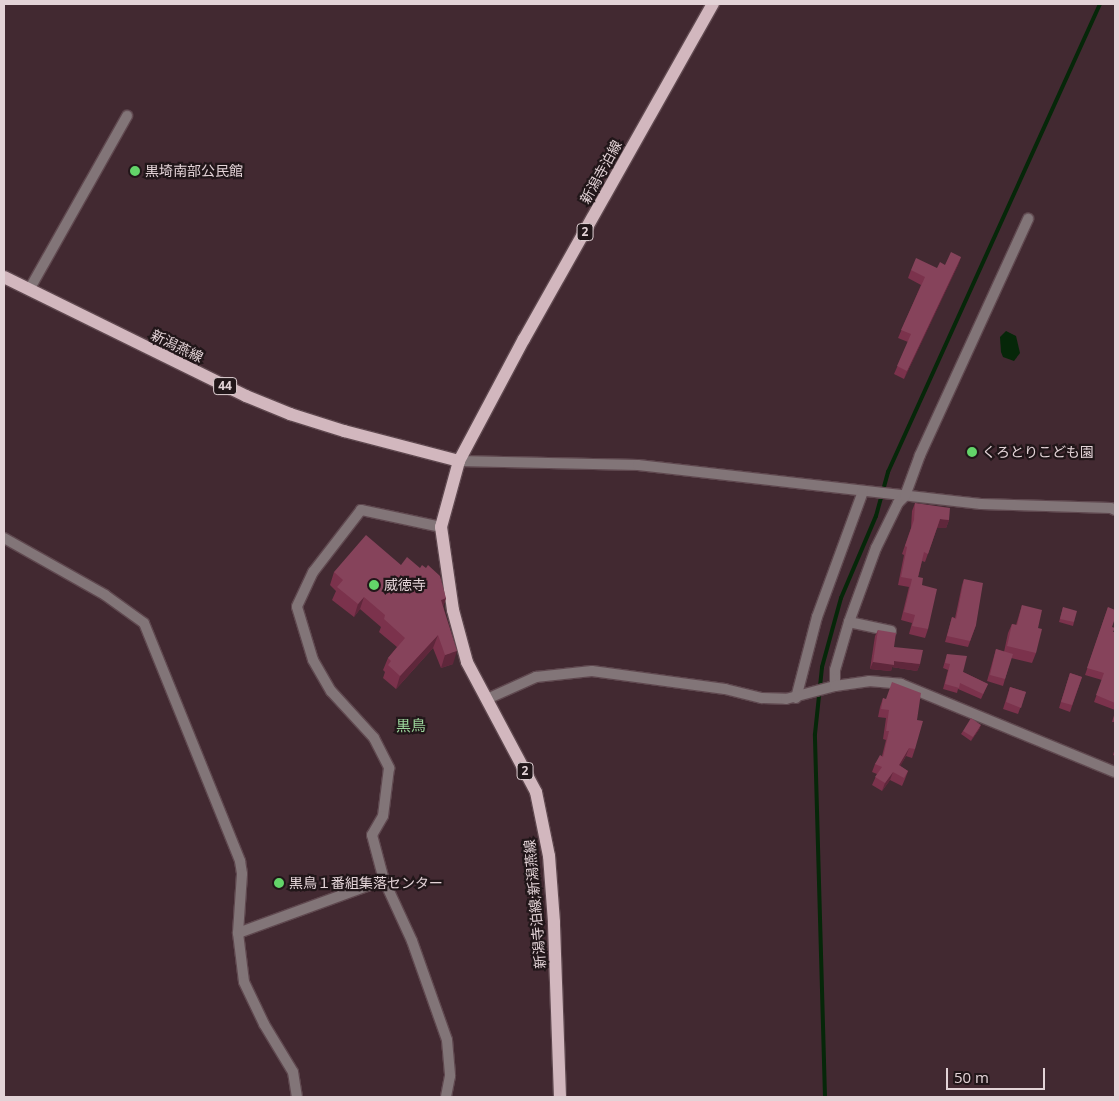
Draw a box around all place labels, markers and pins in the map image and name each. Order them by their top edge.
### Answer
place label: 黒埼南部公民館 [145,163,243,179]
marker: 黒埼南部公民館 [129,165,141,177]
place label: くろとりこども園 [982,444,1094,460]
marker: くろとりこども園 [966,446,978,458]
place label: 威徳寺 [384,577,426,593]
marker: 威徳寺 [368,579,380,591]
place label: 黒鳥１番組集落センター [289,875,443,891]
marker: 黒鳥１番組集落センター [273,877,285,889]

